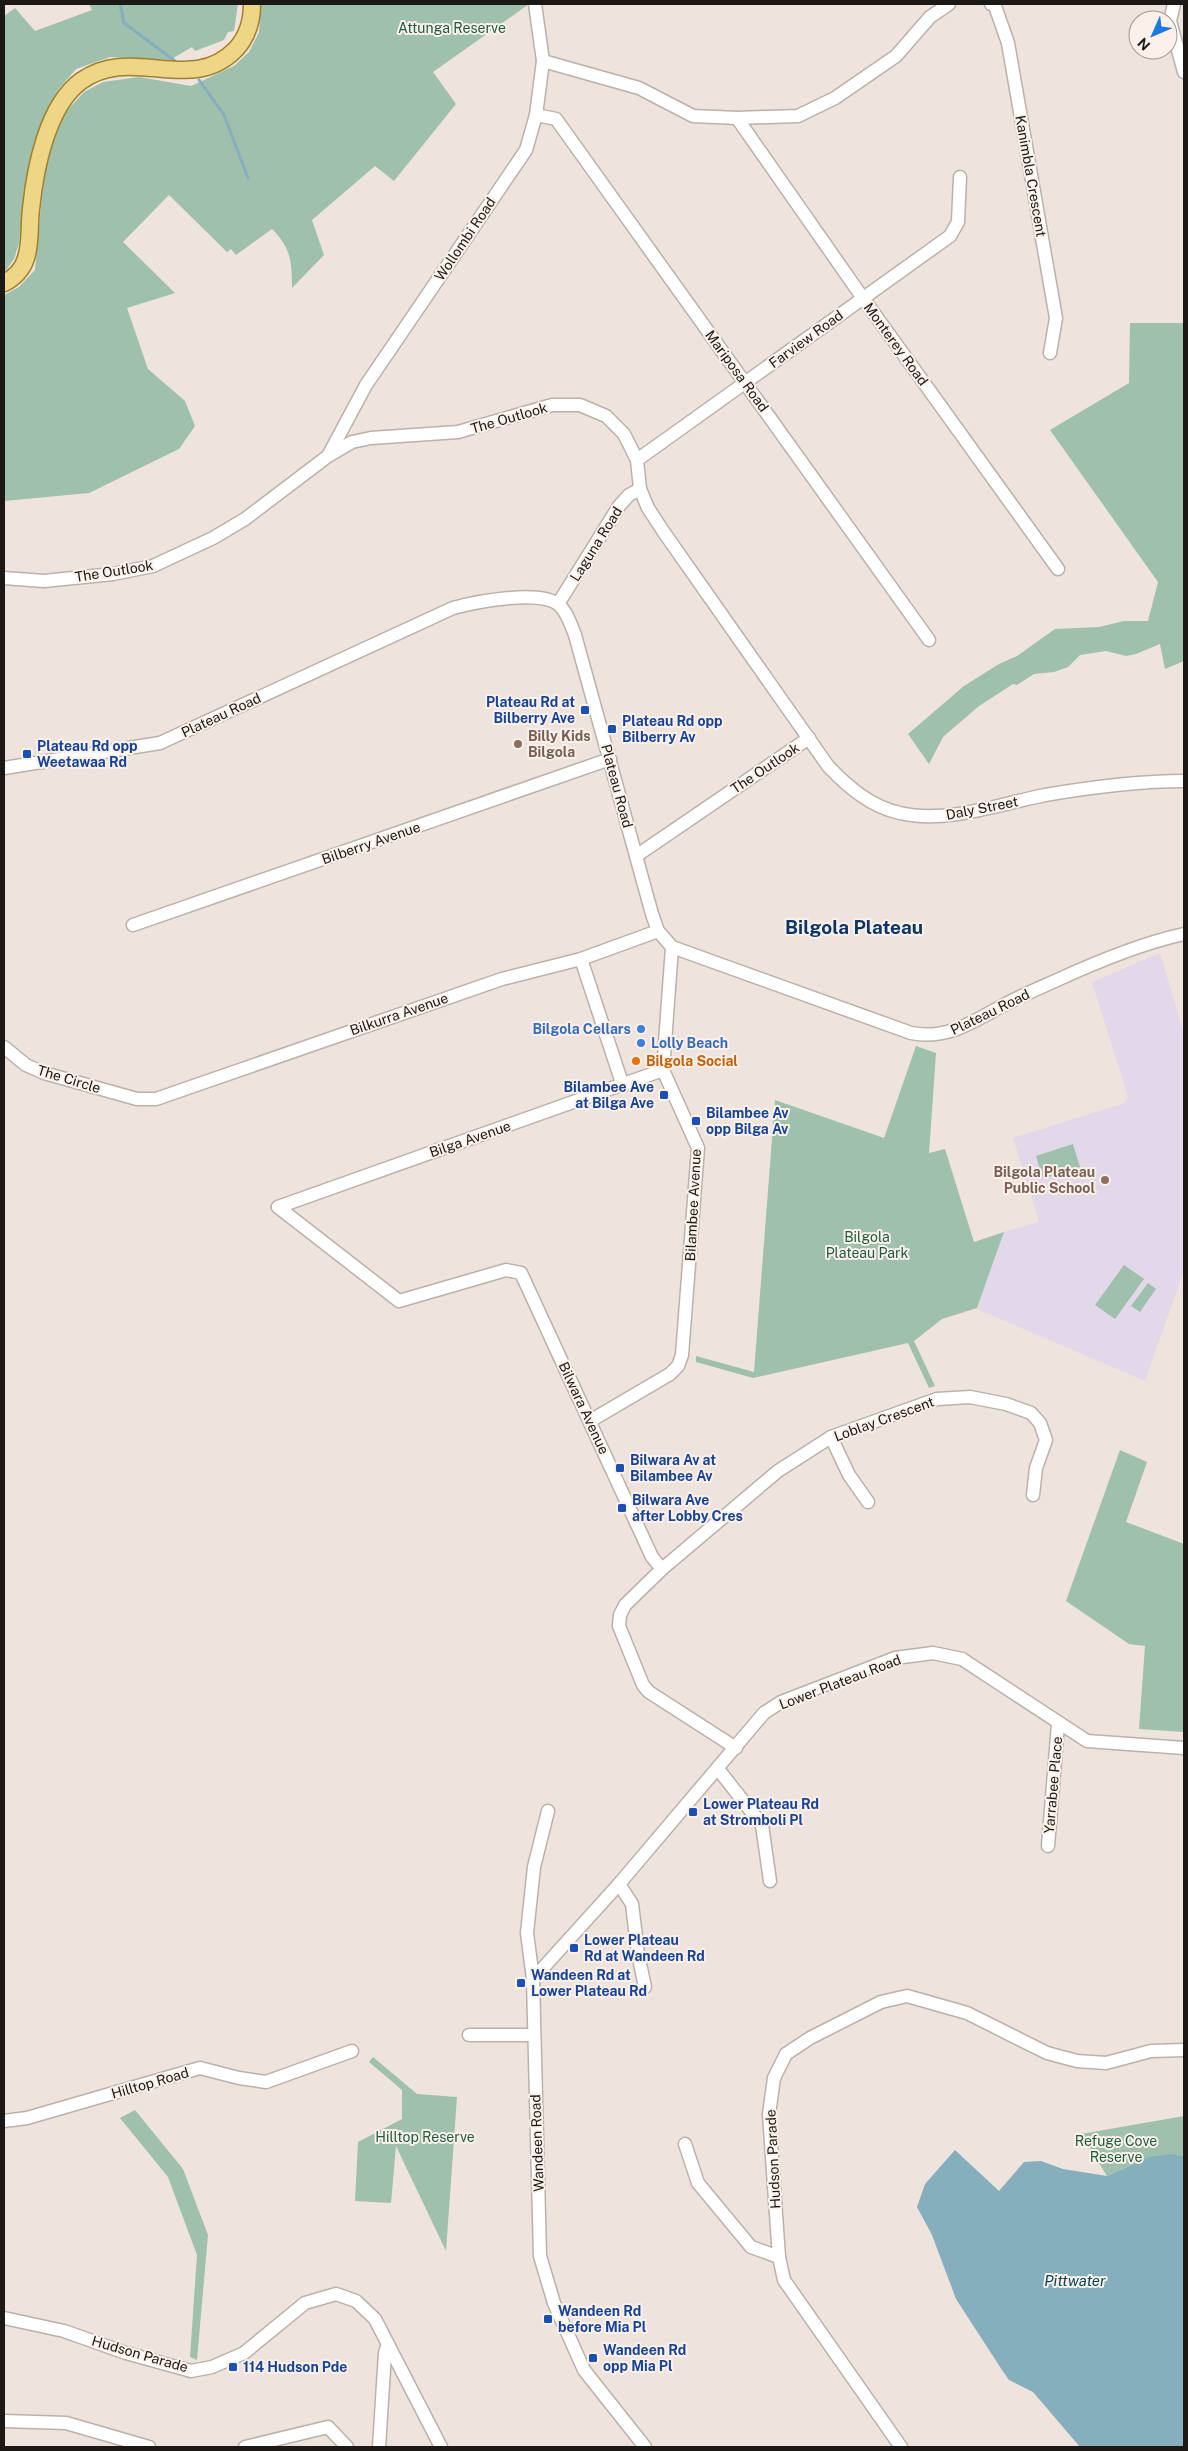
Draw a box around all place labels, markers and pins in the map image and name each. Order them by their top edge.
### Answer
place label: Plateau Rd at Bilberry Ave [486,694,575,726]
marker: Plateau Rd at Bilberry Ave [579,704,591,716]
place label: Plateau Rd opp Bilberry Av [622,713,723,745]
marker: Plateau Rd opp Bilberry Av [606,723,618,735]
place label: Billy Kids Bilgola [528,728,591,760]
place label: Plateau Rd opp Weetawaa Rd [37,738,138,770]
marker: Billy Kids Bilgola [512,738,524,750]
marker: Plateau Rd opp Weetawaa Rd [21,748,33,760]
place label: Bilgola Cellars [532,1021,631,1037]
marker: Bilgola Cellars [635,1023,647,1035]
place label: Lolly Beach [651,1035,728,1051]
marker: Lolly Beach [635,1037,647,1049]
place label: Bilgola Social [646,1053,738,1069]
marker: Bilgola Social [630,1055,642,1067]
place label: Bilambee Ave at Bilga Ave [564,1079,654,1111]
marker: Bilambee Ave at Bilga Ave [658,1089,670,1101]
place label: Bilambee Av opp Bilga Av [706,1105,789,1137]
marker: Bilambee Av opp Bilga Av [690,1115,702,1127]
place label: Bilgola Plateau Public School [993,1164,1095,1196]
marker: Bilgola Plateau Public School [1099,1174,1111,1186]
place label: Bilwara Av at Bilambee Av [630,1452,716,1484]
marker: Bilwara Av at Bilambee Av [614,1462,626,1474]
place label: Bilwara Ave after Lobby Cres [632,1492,743,1524]
marker: Bilwara Ave after Lobby Cres [616,1502,628,1514]
place label: Lower Plateau Rd at Stromboli Pl [703,1796,819,1828]
marker: Lower Plateau Rd at Stromboli Pl [687,1806,699,1818]
place label: Lower Plateau Rd at Wandeen Rd [584,1932,705,1964]
marker: Lower Plateau Rd at Wandeen Rd [568,1942,580,1954]
place label: Wandeen Rd at Lower Plateau Rd [531,1967,647,1999]
marker: Wandeen Rd at Lower Plateau Rd [515,1977,527,1989]
place label: Wandeen Rd before Mia Pl [558,2303,647,2335]
marker: Wandeen Rd before Mia Pl [542,2313,554,2325]
place label: Wandeen Rd opp Mia Pl [603,2342,686,2374]
marker: Wandeen Rd opp Mia Pl [587,2352,599,2364]
place label: 114 Hudson Pde [243,2359,347,2375]
marker: 114 Hudson Pde [227,2361,239,2373]

